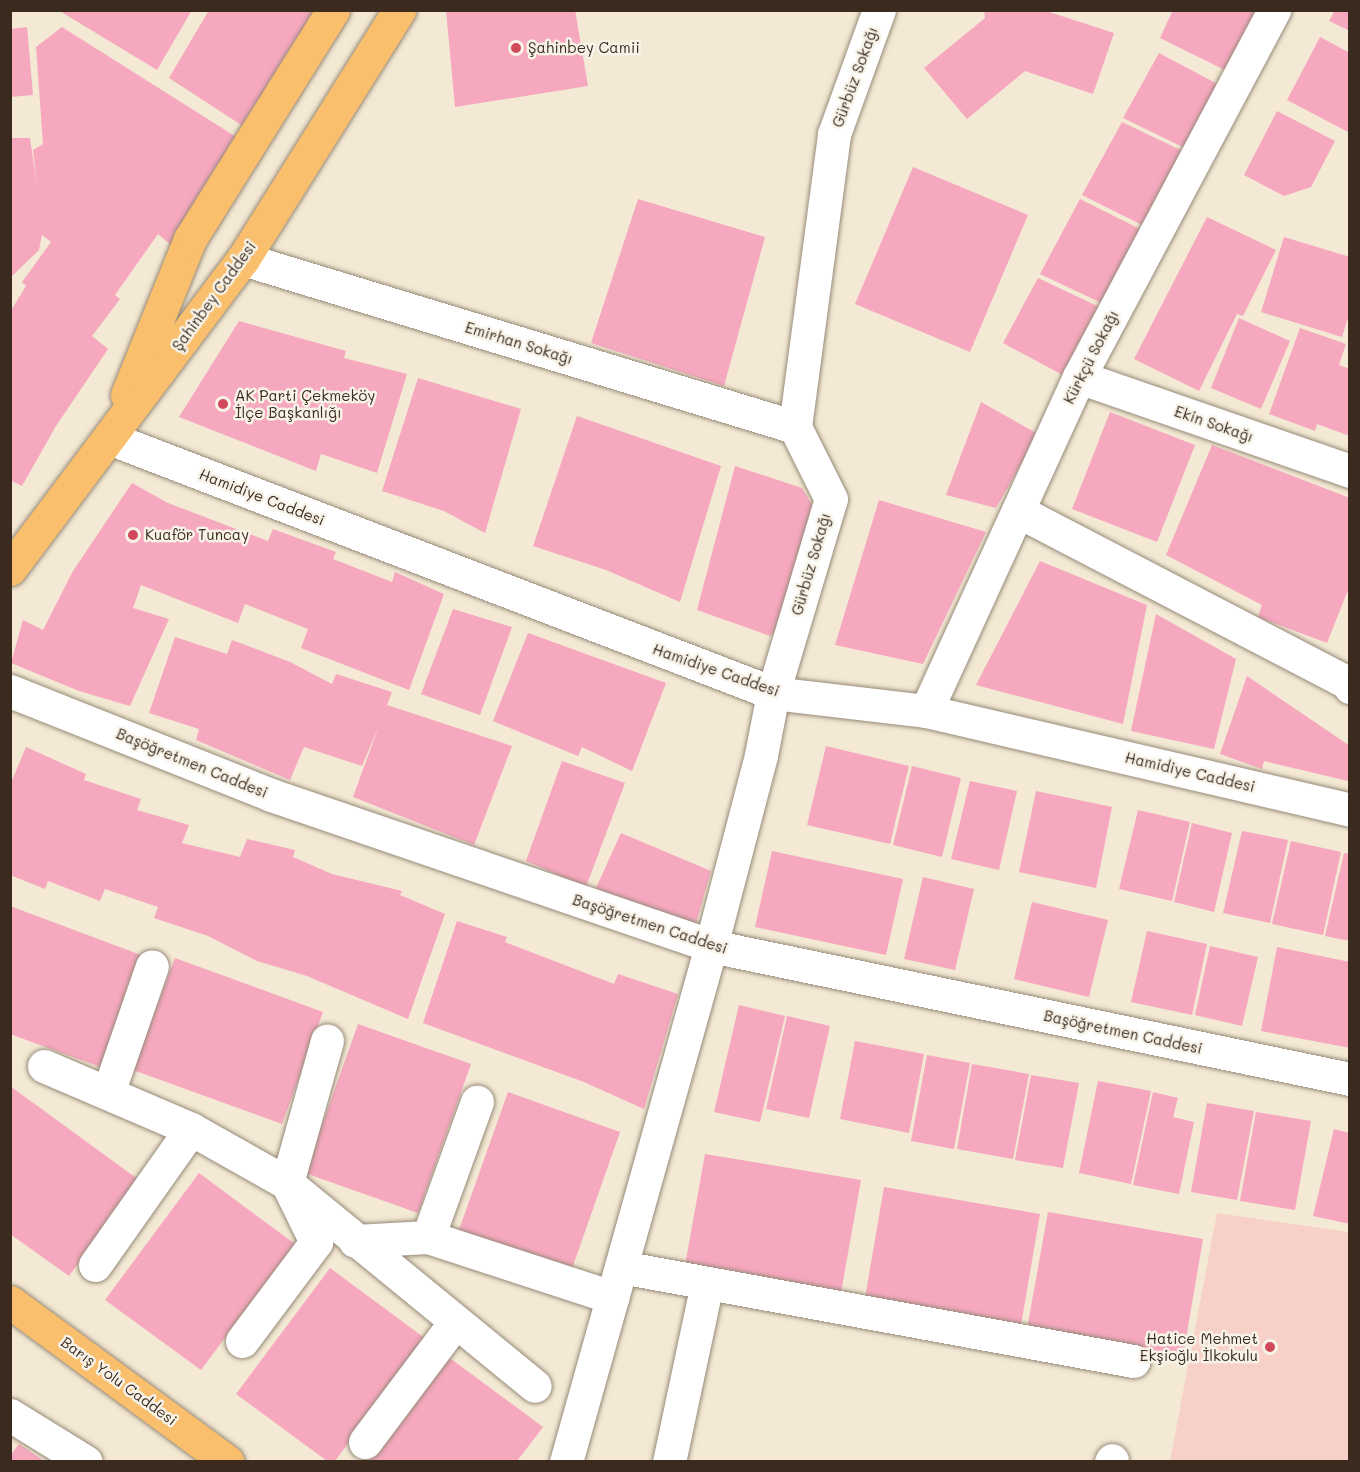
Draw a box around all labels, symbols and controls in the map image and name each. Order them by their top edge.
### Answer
street label: Gürbüz Sokağı [828,24,882,130]
place label: Şahinbey Camii [528,39,640,57]
marker: Şahinbey Camii [509,41,523,55]
street label: Şahinbey Caddesi [168,238,260,354]
street label: Kürkçü Sokağı [1060,307,1122,407]
street label: Emirhan Sokağı [463,318,575,368]
place label: AK Parti Çekmeköy İlçe Başkanlığı [235,386,375,421]
marker: AK Parti Çekmeköy İlçe Başkanlığı [216,397,230,411]
street label: Ekin Sokağı [1172,402,1256,446]
street label: Hamidiye Caddesi [197,465,327,529]
street label: Gürbüz Sokağı [788,511,834,617]
place label: Kuaför Tuncay [145,526,249,544]
marker: Kuaför Tuncay [126,528,140,542]
street label: Hamidiye Caddesi [650,640,782,700]
street label: Başöğretmen Caddesi [114,724,270,802]
street label: Hamidiye Caddesi [1123,748,1257,796]
street label: Başöğretmen Caddesi [570,890,730,958]
street label: Başöğretmen Caddesi [1042,1006,1204,1058]
place label: Hatice Mehmet Ekşioğlu İlkokulu [1140,1329,1258,1364]
street label: Barış Yolu Caddesi [58,1333,180,1429]
marker: Hatice Mehmet Ekşioğlu İlkokulu [1263,1340,1277,1354]

